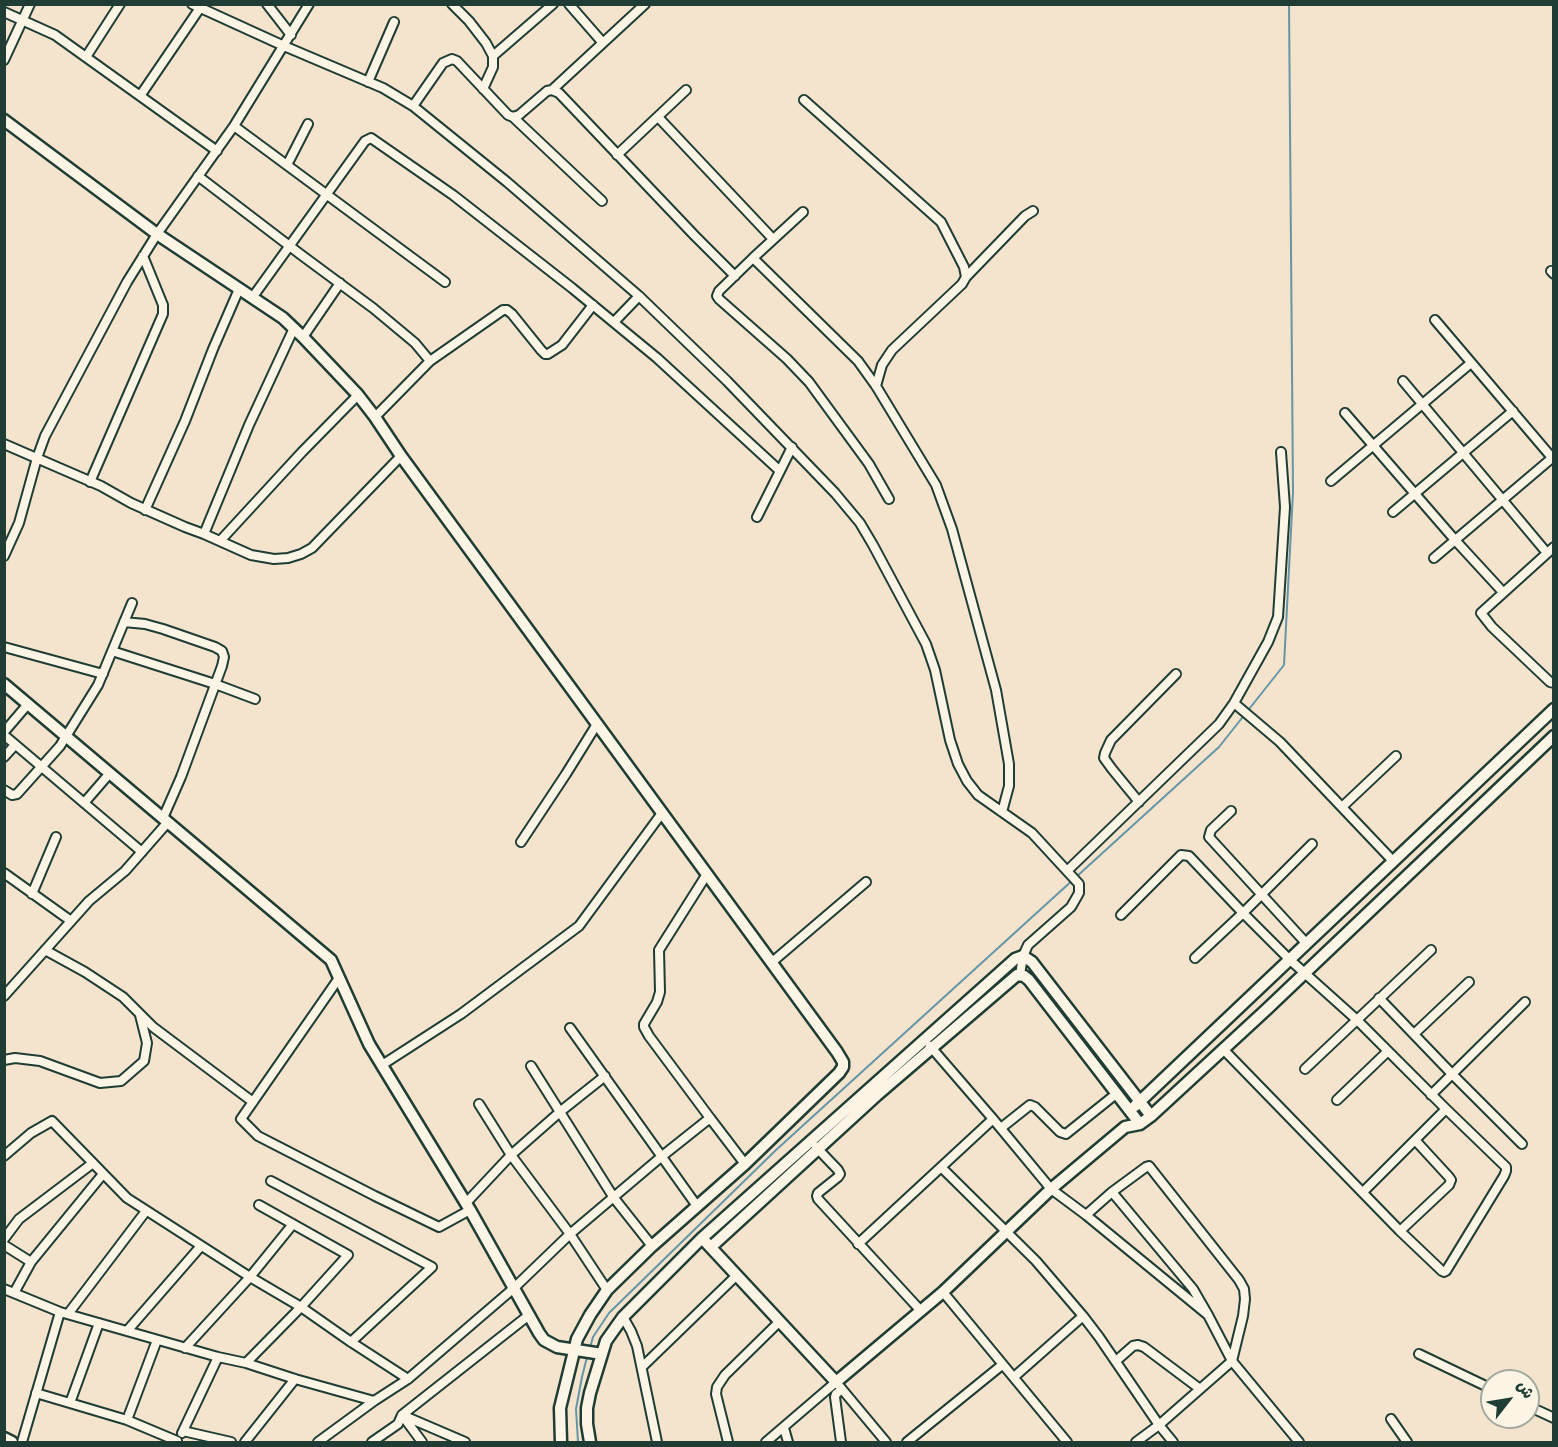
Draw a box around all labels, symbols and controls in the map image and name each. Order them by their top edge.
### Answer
north arrow [1480,1369,1540,1429]
text: ش [1510,1377,1539,1404]

